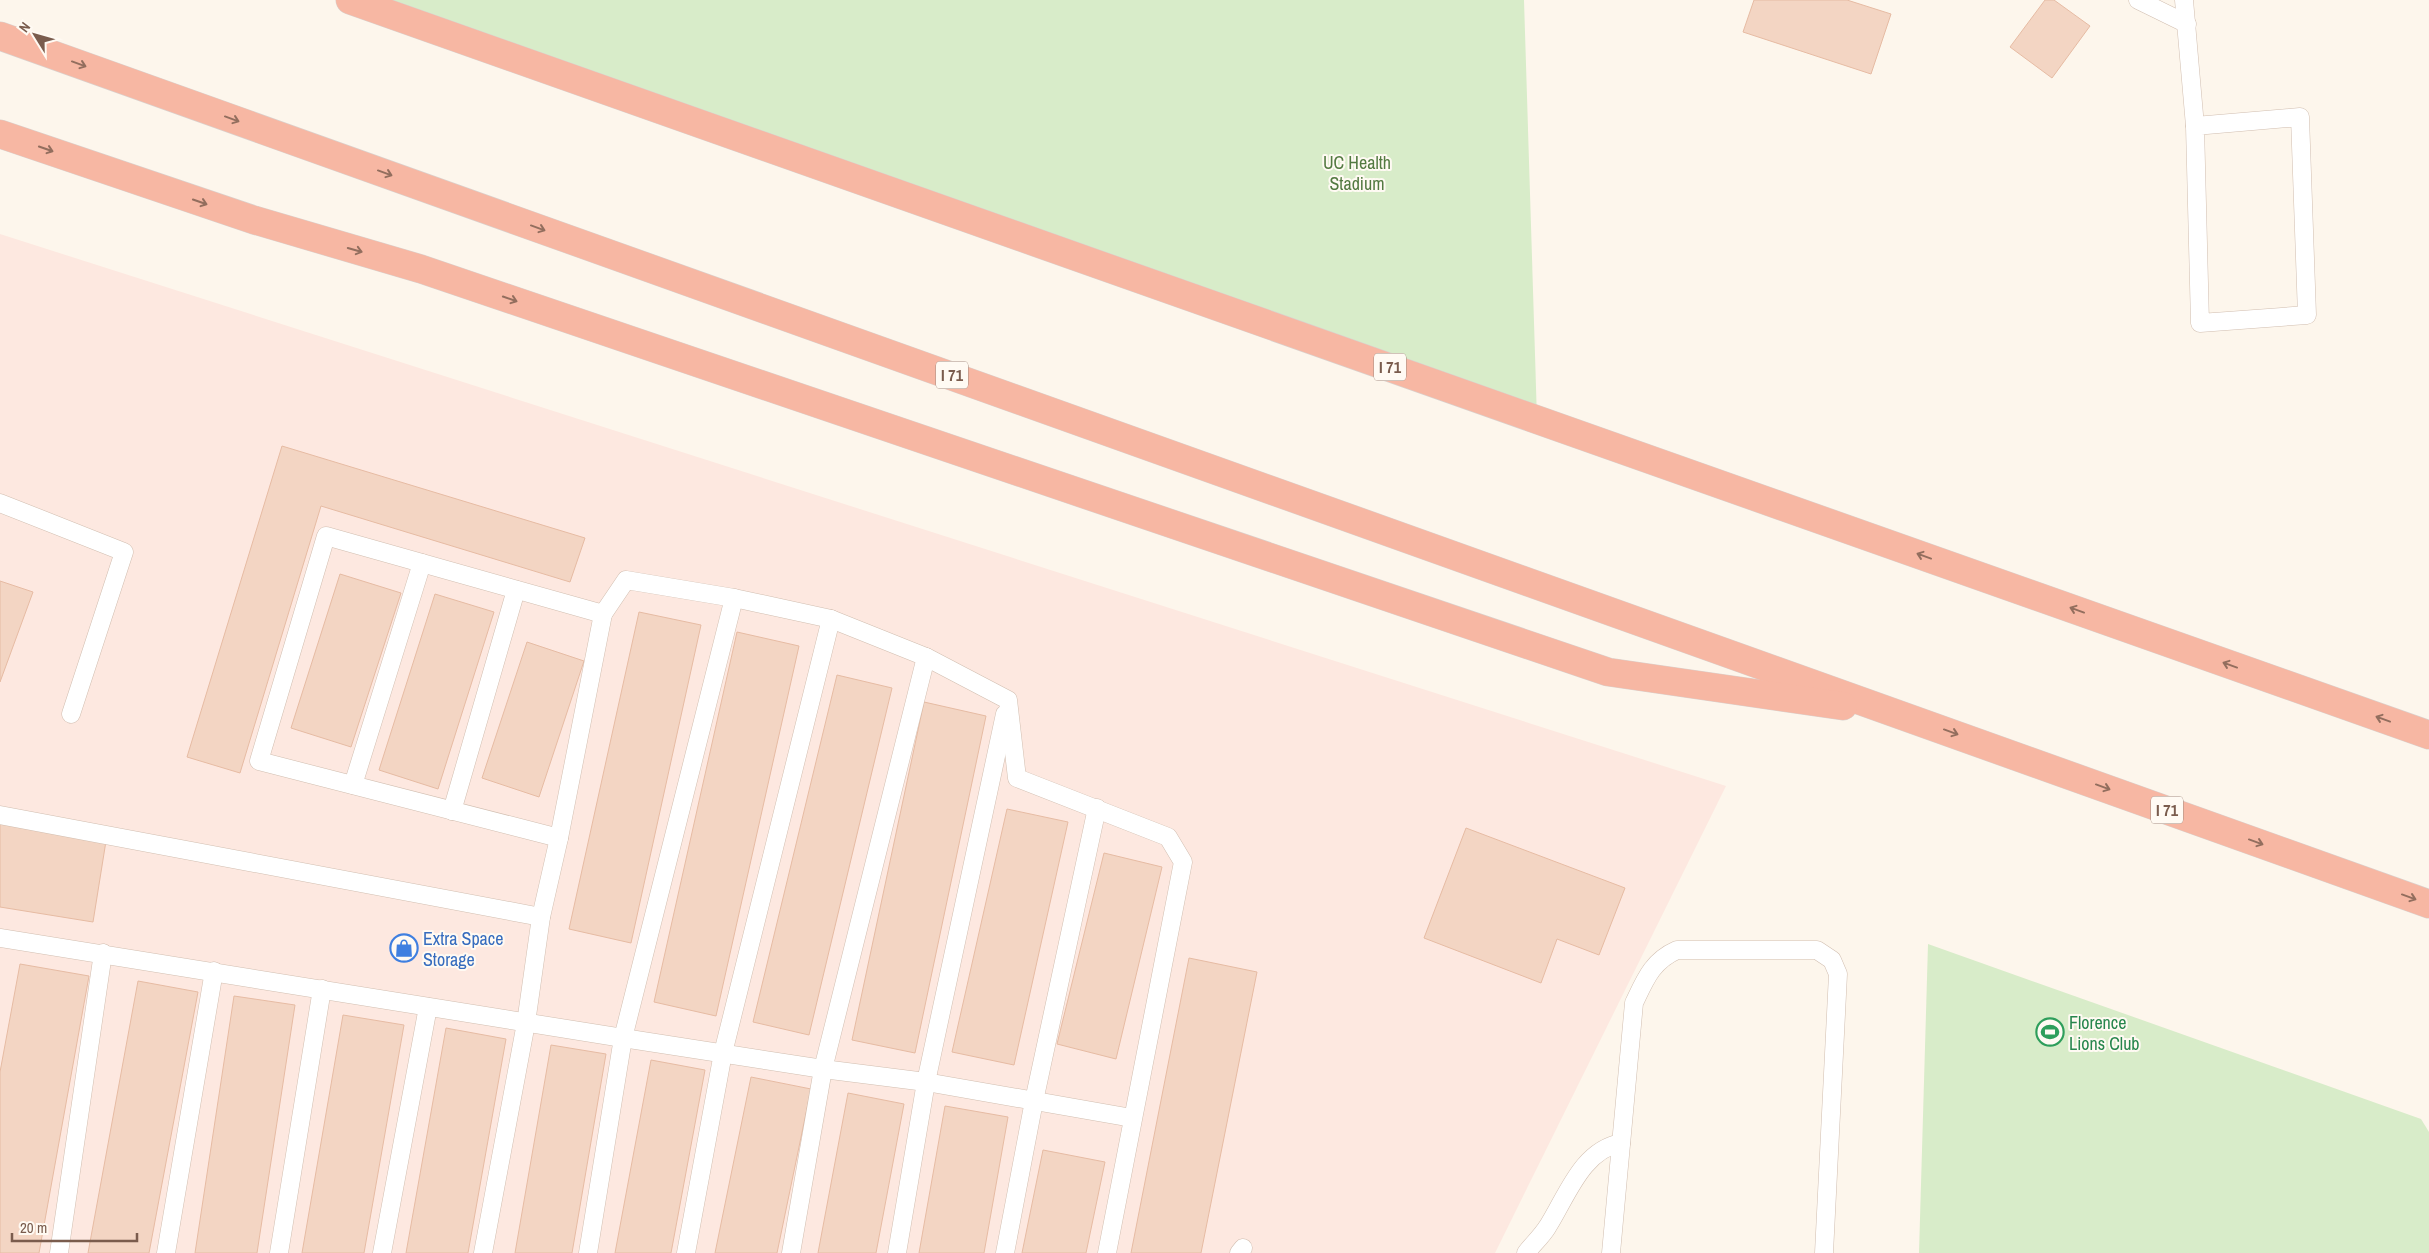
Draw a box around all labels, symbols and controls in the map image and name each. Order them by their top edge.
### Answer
north arrow [10,10,60,60]
text: N [15,18,34,36]
one-way arrow [71,60,86,69]
one-way arrow [224,115,239,124]
one-way arrow [38,145,53,154]
park label: UC Health Stadium [1323,150,1391,196]
one-way arrow [377,169,392,178]
one-way arrow [192,198,207,207]
one-way arrow [530,224,546,233]
one-way arrow [347,245,363,255]
one-way arrow [502,295,517,304]
road number: I 71 [1374,354,1406,381]
road number: I 71 [936,362,968,388]
one-way arrow [1916,551,1932,560]
one-way arrow [2069,605,2085,615]
one-way arrow [2223,660,2238,669]
one-way arrow [2376,714,2391,723]
one-way arrow [1942,728,1958,737]
one-way arrow [2095,783,2111,792]
road number: I 71 [2151,796,2183,824]
one-way arrow [2248,838,2263,847]
one-way arrow [2401,893,2416,902]
place label: Extra Space Storage [423,926,503,972]
shop icon: Extra Space Storage [389,933,419,963]
place label: Florence Lions Club [2069,1010,2140,1056]
sports icon: Florence Lions Club [2035,1017,2065,1047]
scale bar [12,1210,138,1242]
text: 20 m [20,1217,47,1238]

